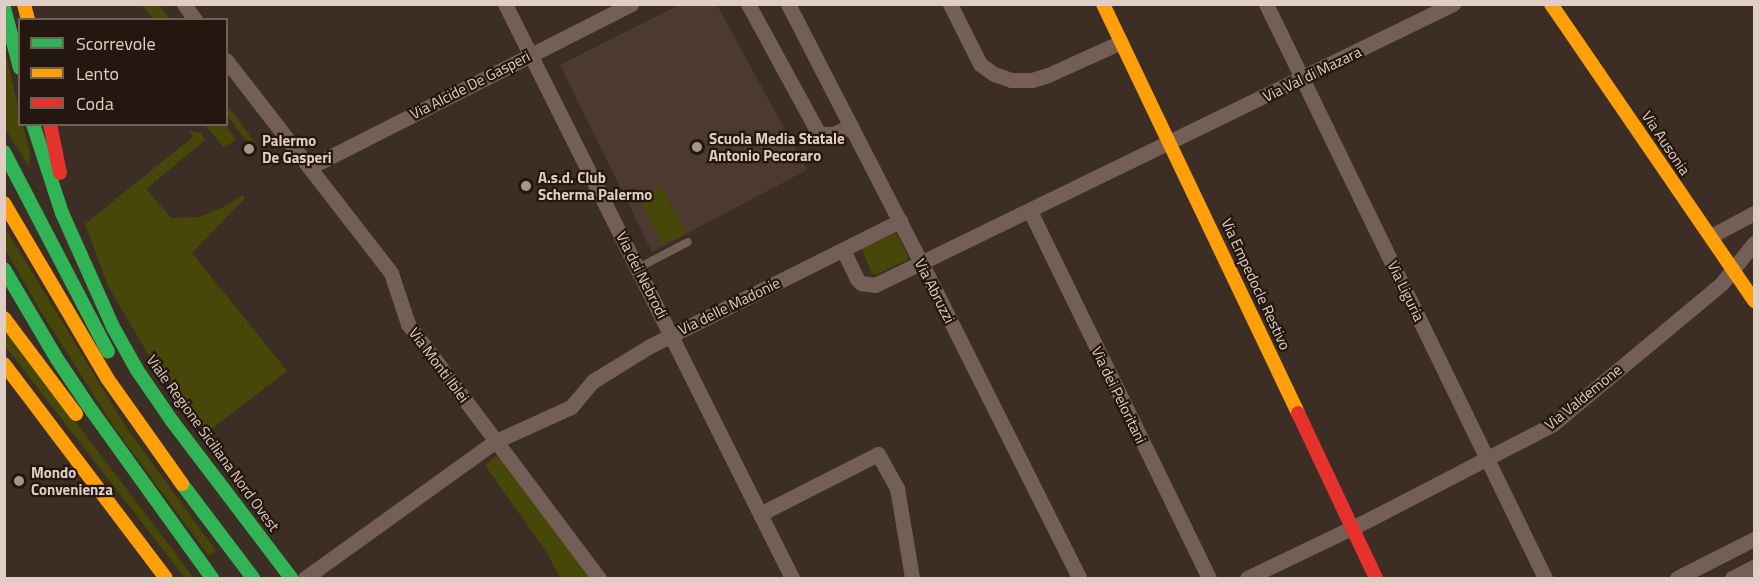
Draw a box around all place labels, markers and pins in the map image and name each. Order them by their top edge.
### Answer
place label: Scuola Media Statale Antonio Pecoraro [709,129,845,164]
place label: Palermo De Gasperi [262,131,332,166]
marker: Palermo De Gasperi [240,140,258,158]
marker: Scuola Media Statale Antonio Pecoraro [690,140,704,154]
place label: A.s.d. Club Scherma Palermo [538,168,652,203]
marker: A.s.d. Club Scherma Palermo [519,179,533,193]
place label: Mondo Convenienza [31,463,113,498]
marker: Mondo Convenienza [12,474,26,488]

